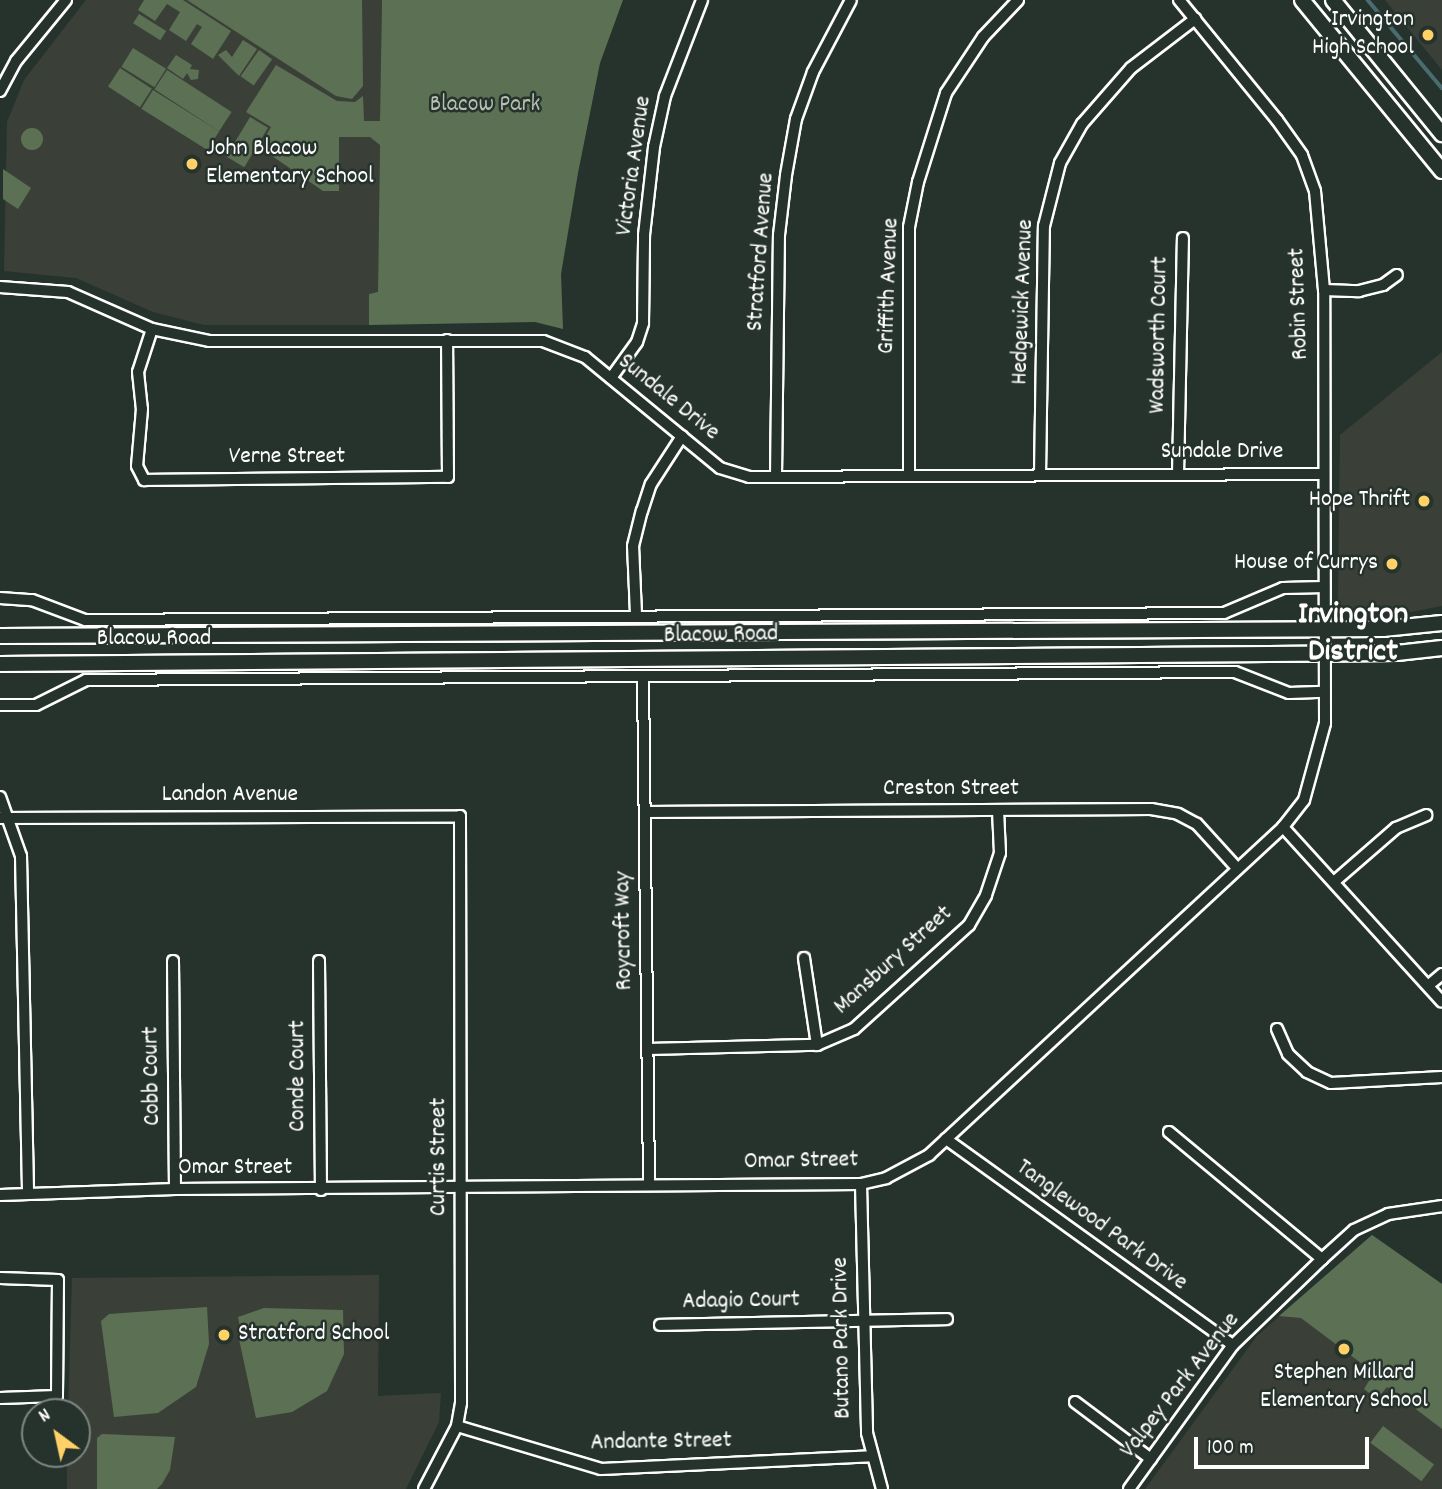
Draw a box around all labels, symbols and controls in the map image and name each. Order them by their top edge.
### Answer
place label: Irvington High School [1312,7,1414,63]
marker: Irvington High School [1420,27,1436,43]
park label: Blacow Park [430,92,540,120]
street label: Victoria Avenue [611,94,659,238]
place label: John Blacow Elementary School [206,136,374,192]
marker: John Blacow Elementary School [184,156,200,172]
street label: Stratford Avenue [742,172,782,332]
street label: Griffith Avenue [873,217,907,355]
street label: Hedgewick Avenue [1007,219,1041,385]
street label: Robin Street [1284,248,1316,360]
street label: Wadsworth Court [1144,256,1176,414]
street label: Sundale Drive [611,348,725,448]
street label: Sundale Drive [1161,439,1283,467]
street label: Verne Street [229,444,345,472]
place label: Hope Thrift [1309,487,1410,515]
marker: Hope Thrift [1416,493,1432,509]
place label: House of Currys [1234,550,1378,578]
marker: House of Currys [1384,556,1400,572]
district label: Irvington District [1298,598,1408,673]
street label: Blacow Road [664,621,778,651]
street label: Blacow Road [97,626,211,654]
street label: Creston Street [883,776,1019,804]
street label: Landon Avenue [162,782,298,810]
street label: Roycroft Way [610,871,640,991]
street label: Mansbury Street [829,900,959,1022]
street label: Conde Court [285,1020,313,1132]
street label: Cobb Court [138,1026,168,1126]
street label: Curtis Street [426,1098,454,1216]
street label: Omar Street [744,1147,858,1177]
street label: Tanglewood Park Drive [1010,1154,1192,1298]
street label: Omar Street [178,1155,292,1183]
street label: Butano Park Drive [827,1257,859,1419]
street label: Adagio Court [682,1287,800,1317]
street label: Valpey Park Avenue [1115,1307,1247,1465]
place label: Stratford School [238,1321,390,1349]
marker: Stratford School [216,1327,232,1343]
marker: Stephen Millard Elementary School [1336,1341,1352,1357]
place label: Stephen Millard Elementary School [1260,1360,1428,1416]
north arrow [21,1398,91,1468]
text: N [34,1403,57,1431]
scale bar [1197,1422,1372,1466]
street label: Andante Street [590,1427,732,1459]
text: 100 m [1207,1434,1254,1464]

